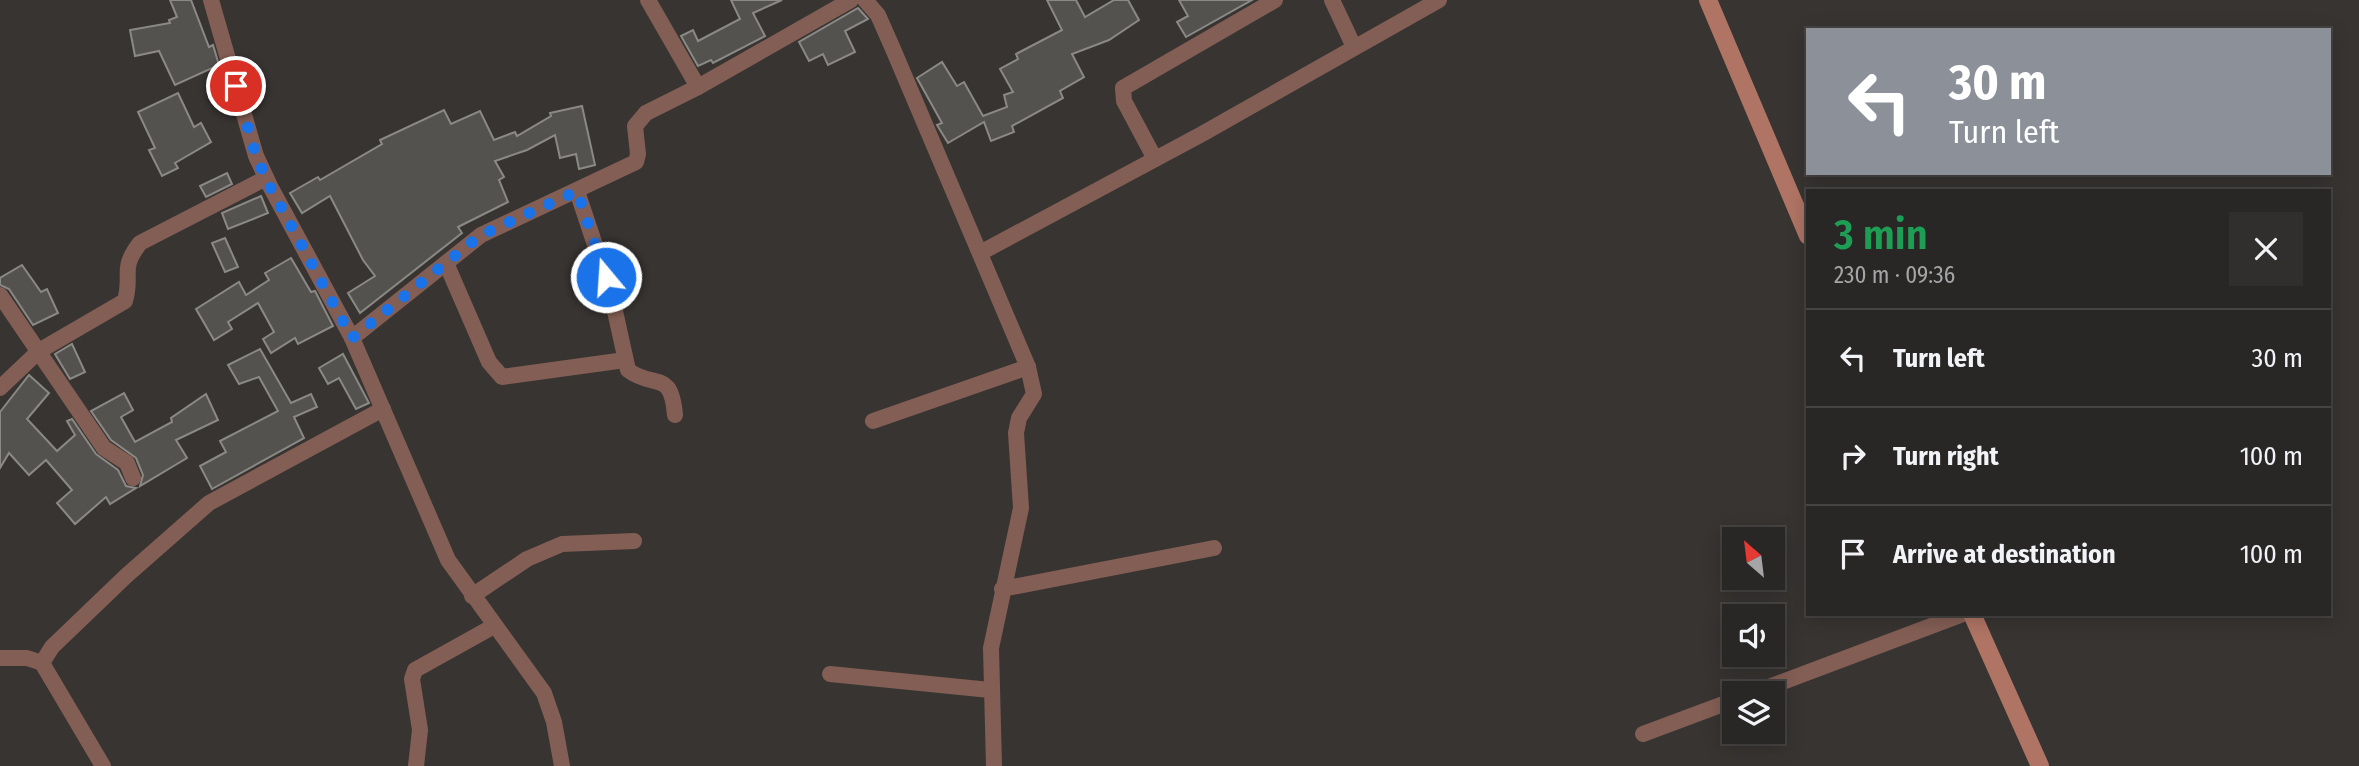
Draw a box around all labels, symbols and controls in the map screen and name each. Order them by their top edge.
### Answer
text: 30 m [1949,53,2047,112]
pin [206,56,266,116]
icon: left [1834,56,1925,147]
icon: arrive [217,67,255,105]
text: Turn left [1949,113,2059,151]
text: 3 min [1834,210,1928,260]
button: close [2229,212,2303,286]
position arrow [569,240,643,314]
text: 230 m · 09:36 [1834,261,1955,289]
icon: left [1834,339,1872,377]
text: Turn left [1893,343,1985,374]
text: 30 m [2252,343,2303,374]
icon: right [1834,437,1872,475]
text: Turn right [1893,441,1999,472]
text: 100 m [2240,441,2303,472]
north arrow [1722,527,1785,590]
map controls [1722,527,1785,744]
icon: arrive [1834,535,1872,573]
text: Arrive at destination [1893,539,2116,570]
text: 100 m [2240,539,2303,570]
button: sound [1722,604,1785,667]
button: layers [1722,681,1785,744]

